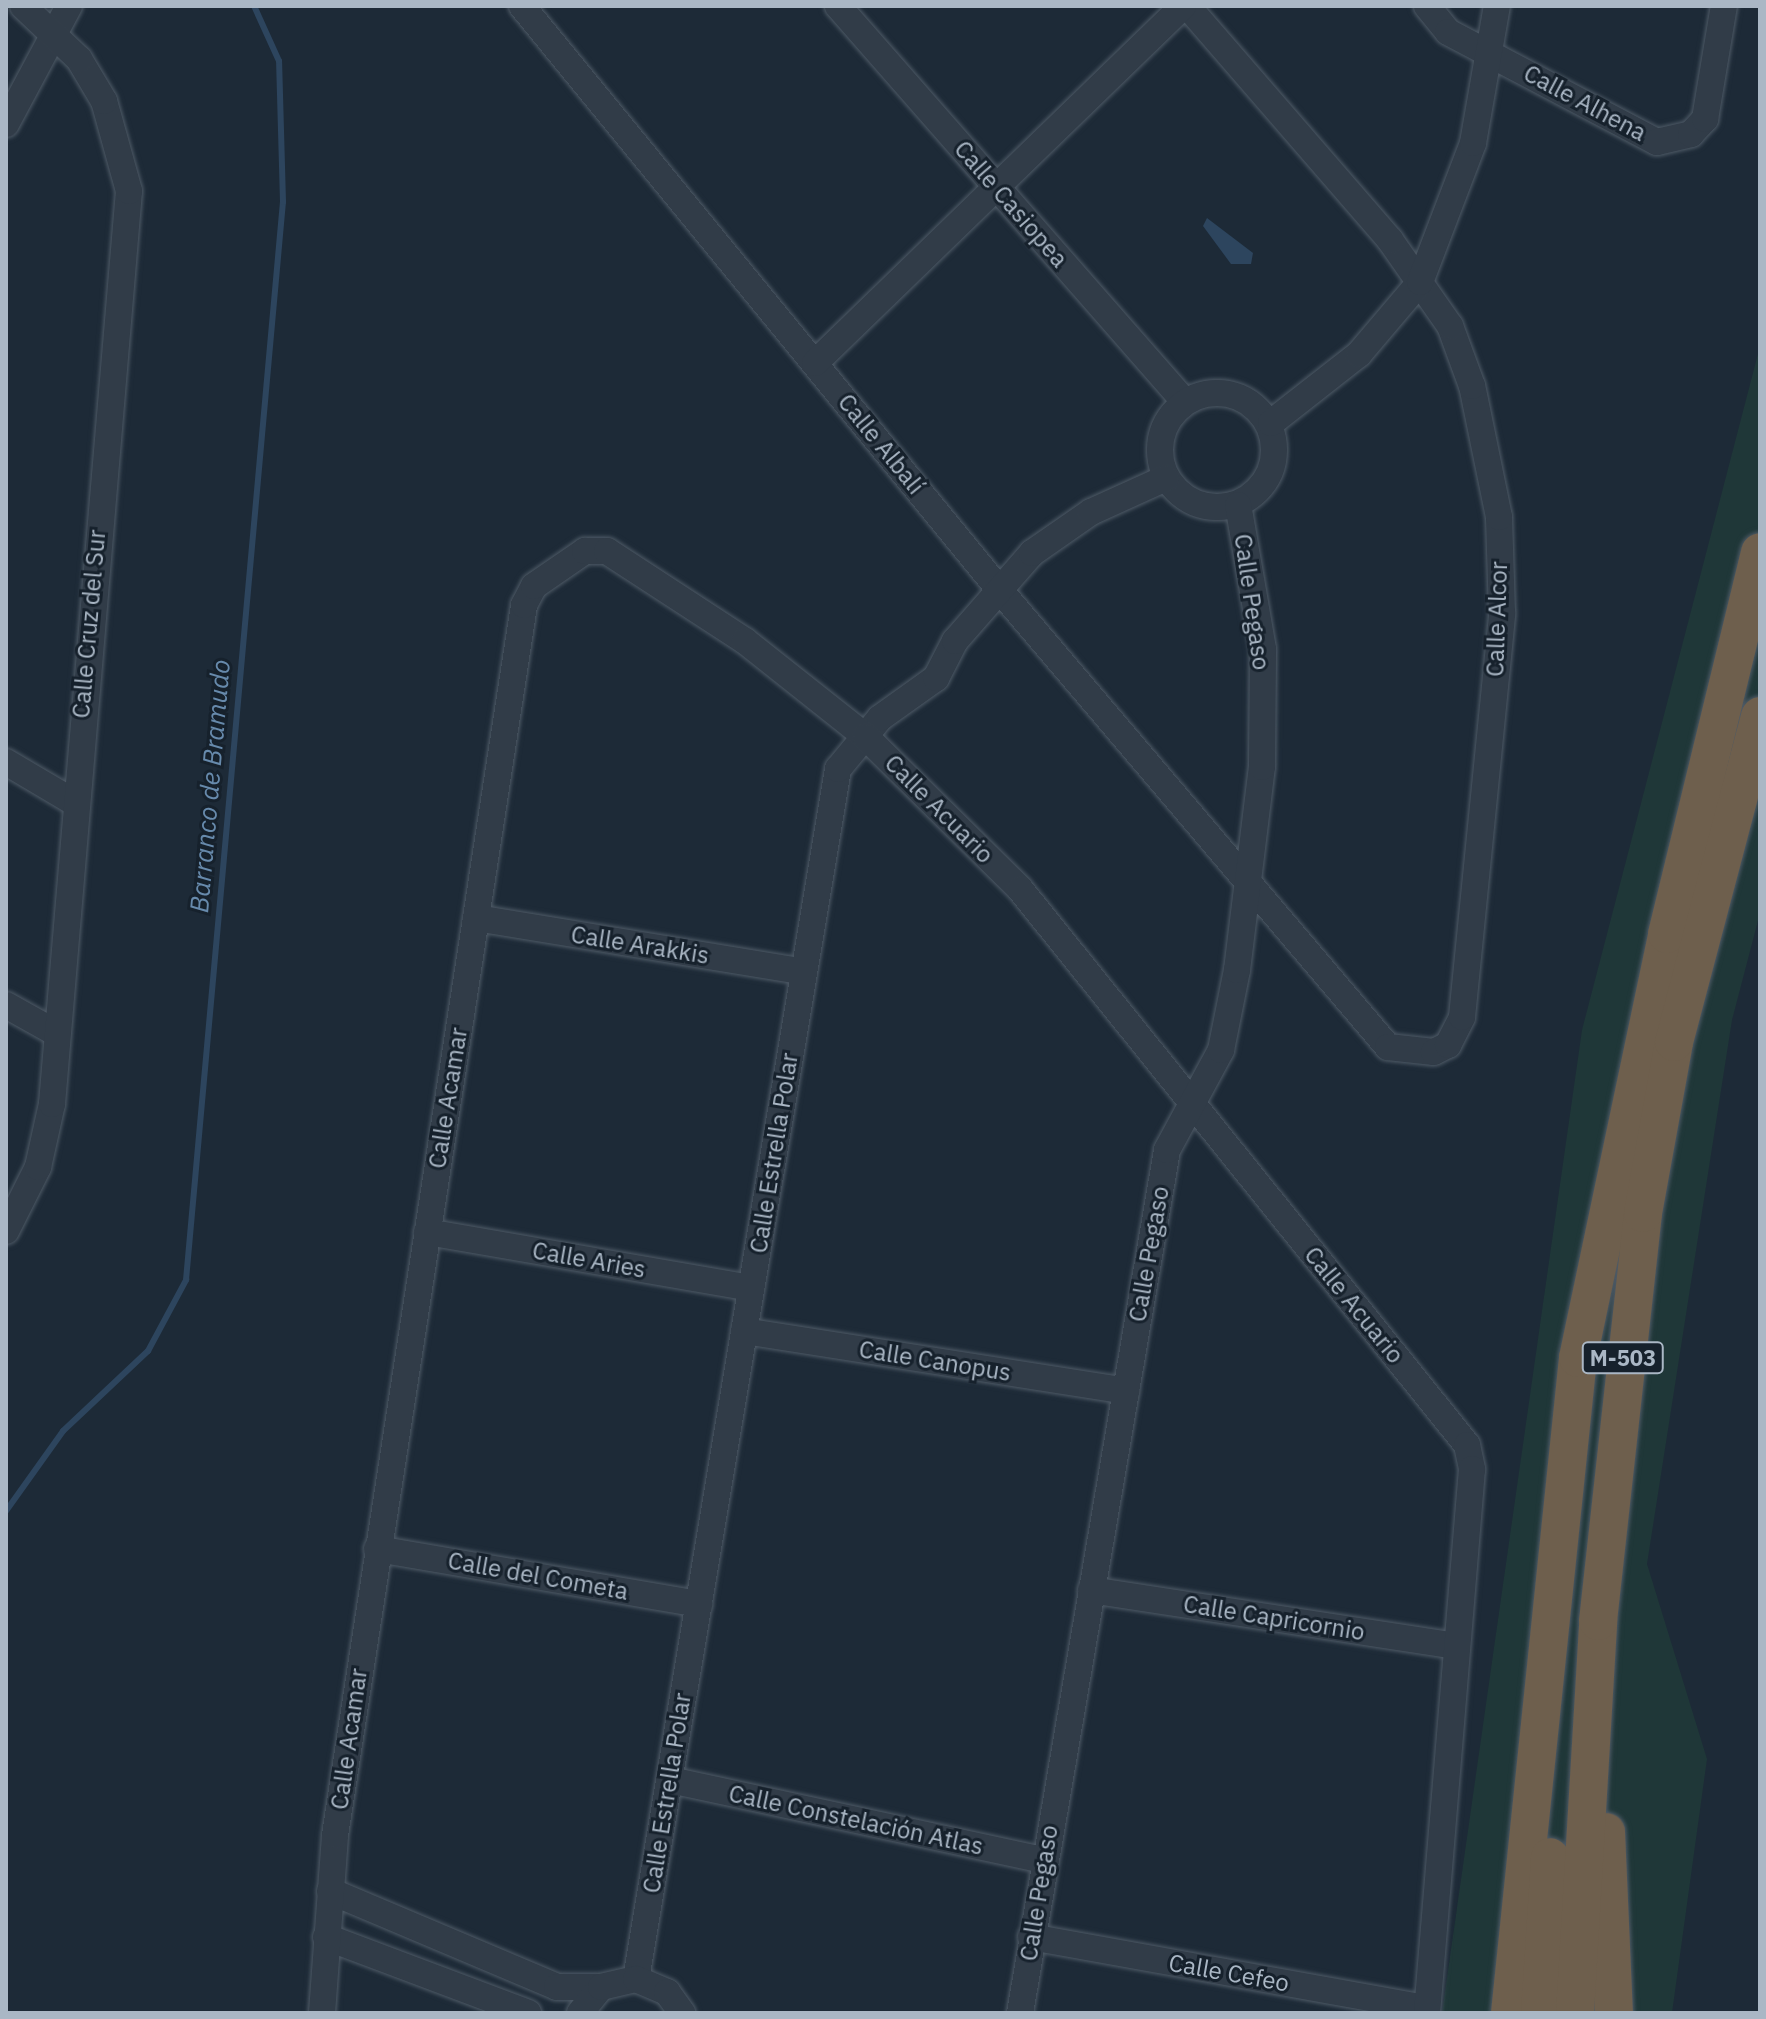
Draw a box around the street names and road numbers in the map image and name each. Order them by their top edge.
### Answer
street label: Calle Alhena [1519,59,1651,147]
street label: Calle Casiopea [948,135,1074,273]
street label: Calle Albalí [832,388,930,500]
street label: Calle Cruz del Sur [66,528,112,720]
street label: Calle Pegaso [1228,532,1276,672]
street label: Calle Alcor [1481,561,1513,677]
street label: Calle Acuario [879,749,999,869]
street label: Calle Arakkis [569,920,711,970]
street label: Calle Acamar [423,1025,473,1171]
street label: Calle Estrella Polar [744,1051,804,1255]
street label: Calle Pegaso [1123,1184,1175,1324]
street label: Calle Aries [530,1236,648,1284]
street label: Calle Acuario [1298,1241,1410,1369]
street label: Calle Canopus [857,1335,1013,1387]
road number: M-503 [1581,1340,1665,1376]
street label: Calle del Cometa [446,1546,630,1606]
street label: Calle Capricornio [1181,1589,1367,1647]
street label: Calle Acamar [325,1667,373,1811]
street label: Calle Estrella Polar [637,1691,697,1895]
street label: Calle Constelación Atlas [726,1779,986,1861]
street label: Calle Pegaso [1014,1823,1064,1963]
street label: Calle Cefeo [1166,1948,1292,1998]

